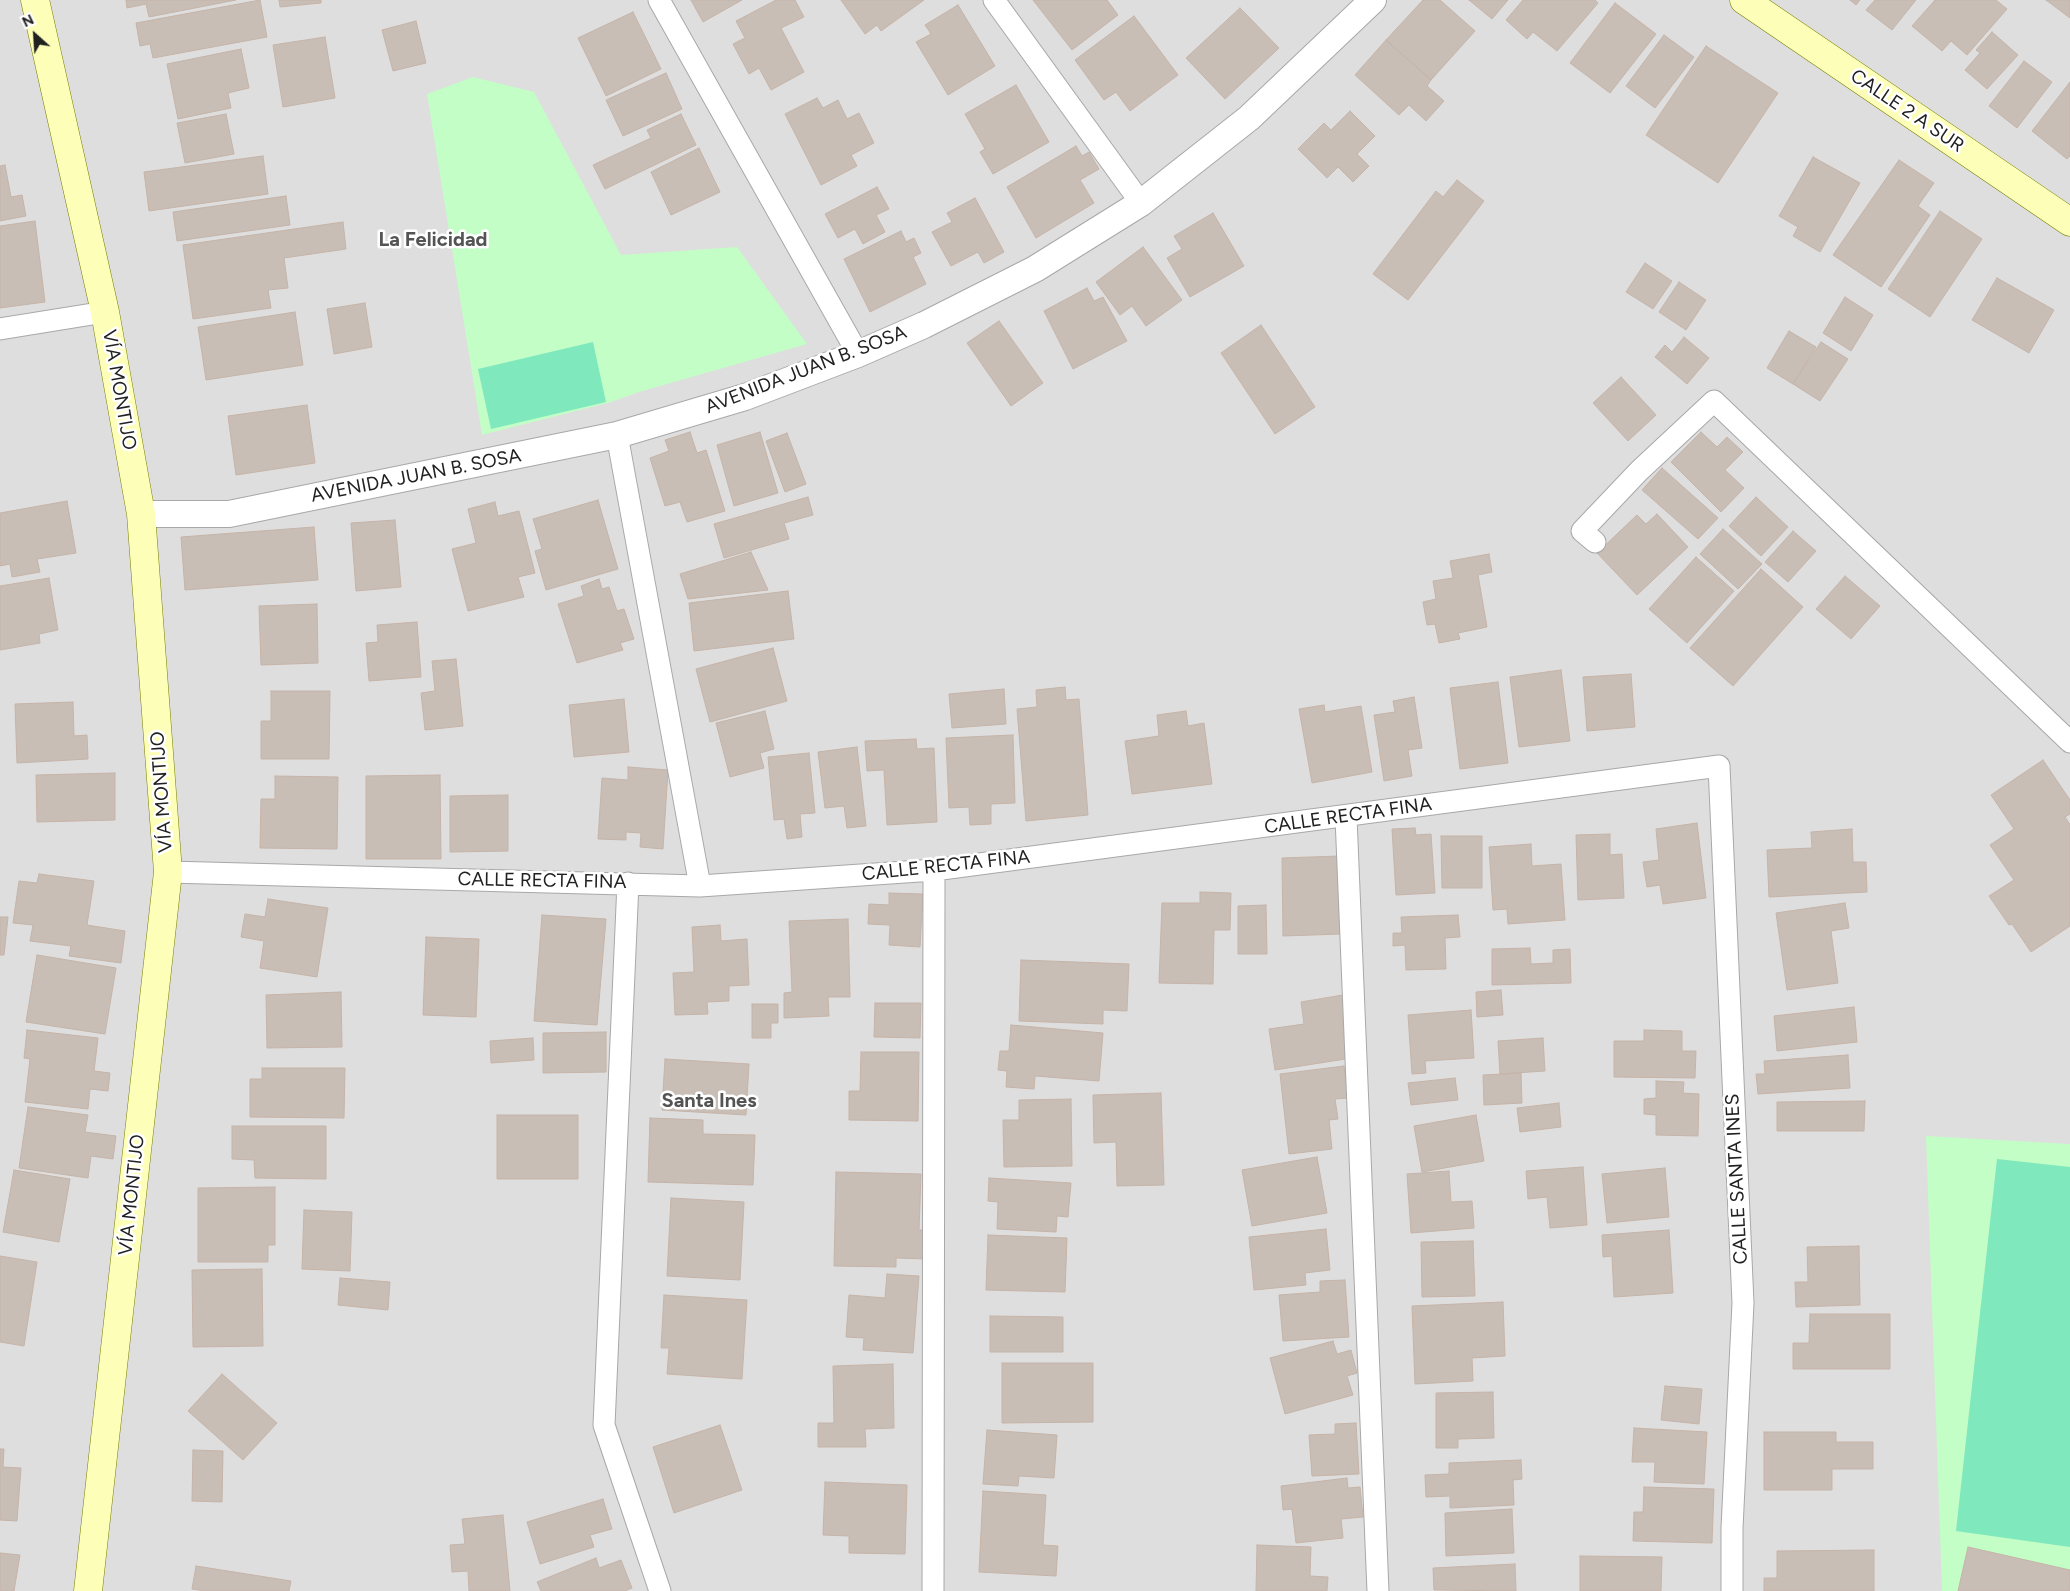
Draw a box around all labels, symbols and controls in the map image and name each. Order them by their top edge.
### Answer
north arrow [10,10,60,60]
text: N [20,11,37,31]
street label: CALLE 2 A SUR [1846,65,1968,157]
district label: La Felicidad [379,228,487,252]
street label: AVENIDA JUAN B. SOSA [702,321,910,419]
street label: VÍA MONTIJO [97,328,141,452]
street label: AVENIDA JUAN B. SOSA [309,444,523,508]
street label: VÍA MONTIJO [146,731,178,853]
street label: CALLE RECTA FINA [1263,793,1433,839]
street label: CALLE RECTA FINA [861,846,1031,886]
street label: CALLE RECTA FINA [457,868,627,894]
district label: Santa Ines [662,1089,756,1113]
street label: CALLE SANTA INES [1721,1093,1753,1265]
street label: VÍA MONTIJO [114,1133,150,1257]

